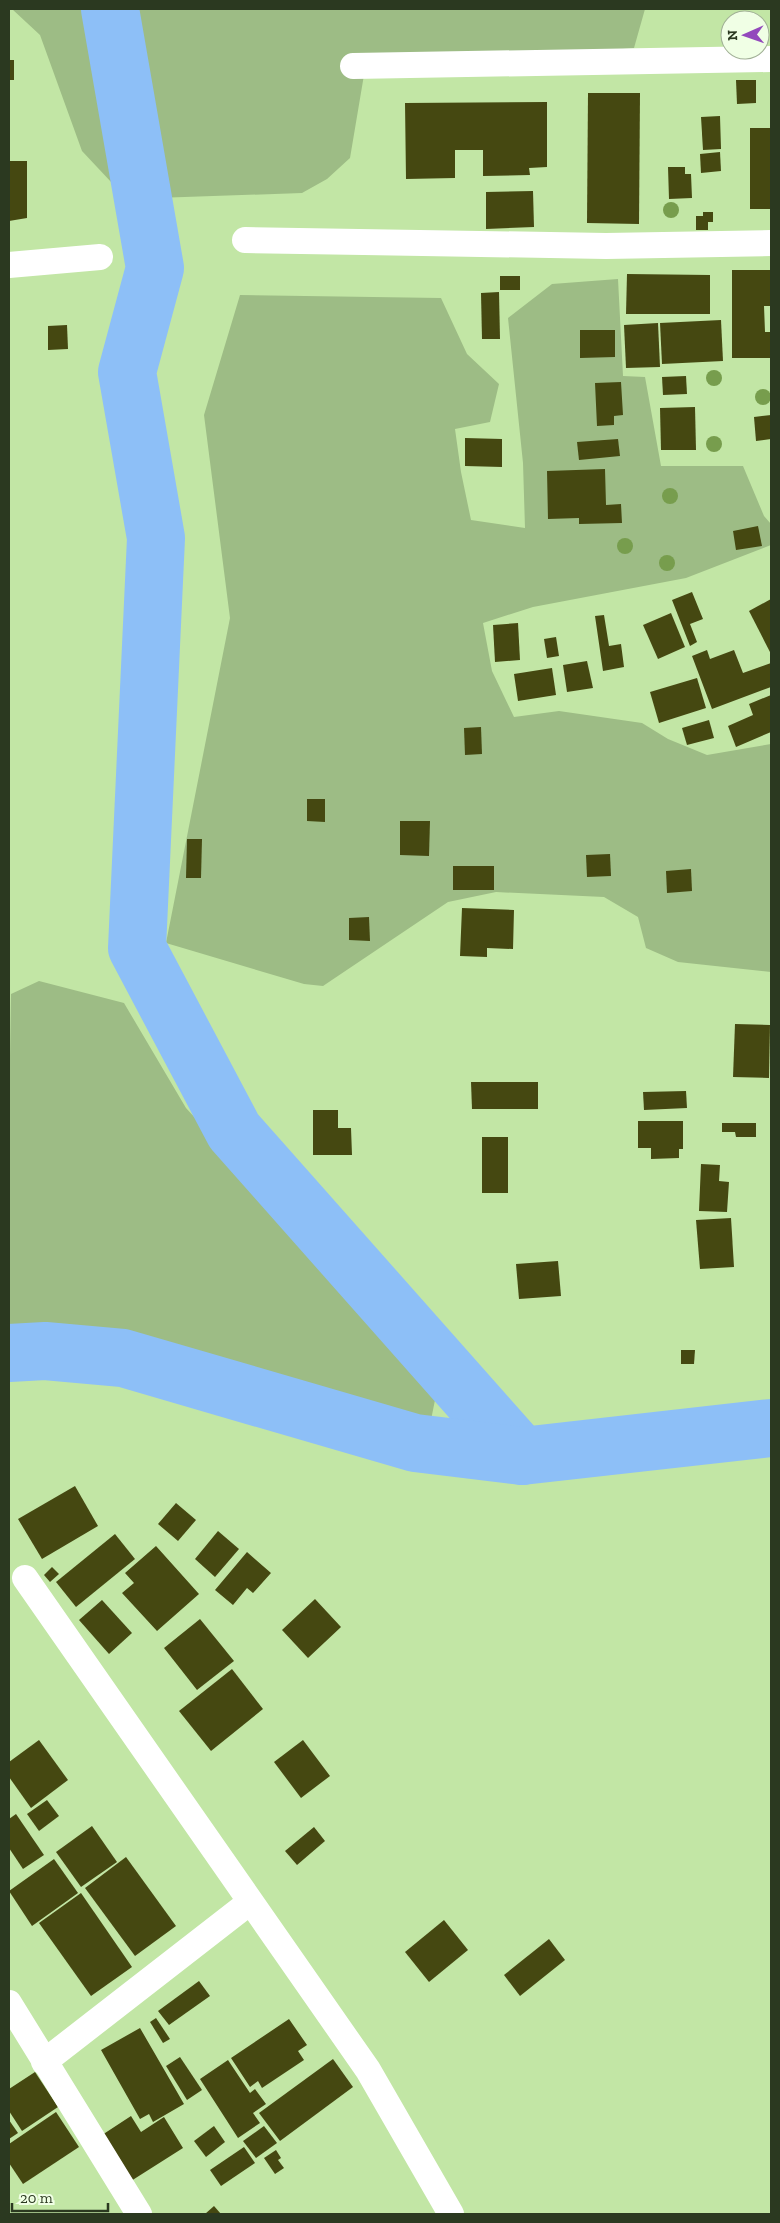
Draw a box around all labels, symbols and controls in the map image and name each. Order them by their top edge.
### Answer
north arrow [720,10,770,60]
text: N [724,29,741,41]
scale bar [12,2180,109,2212]
text: 20 m [20,2189,53,2207]

